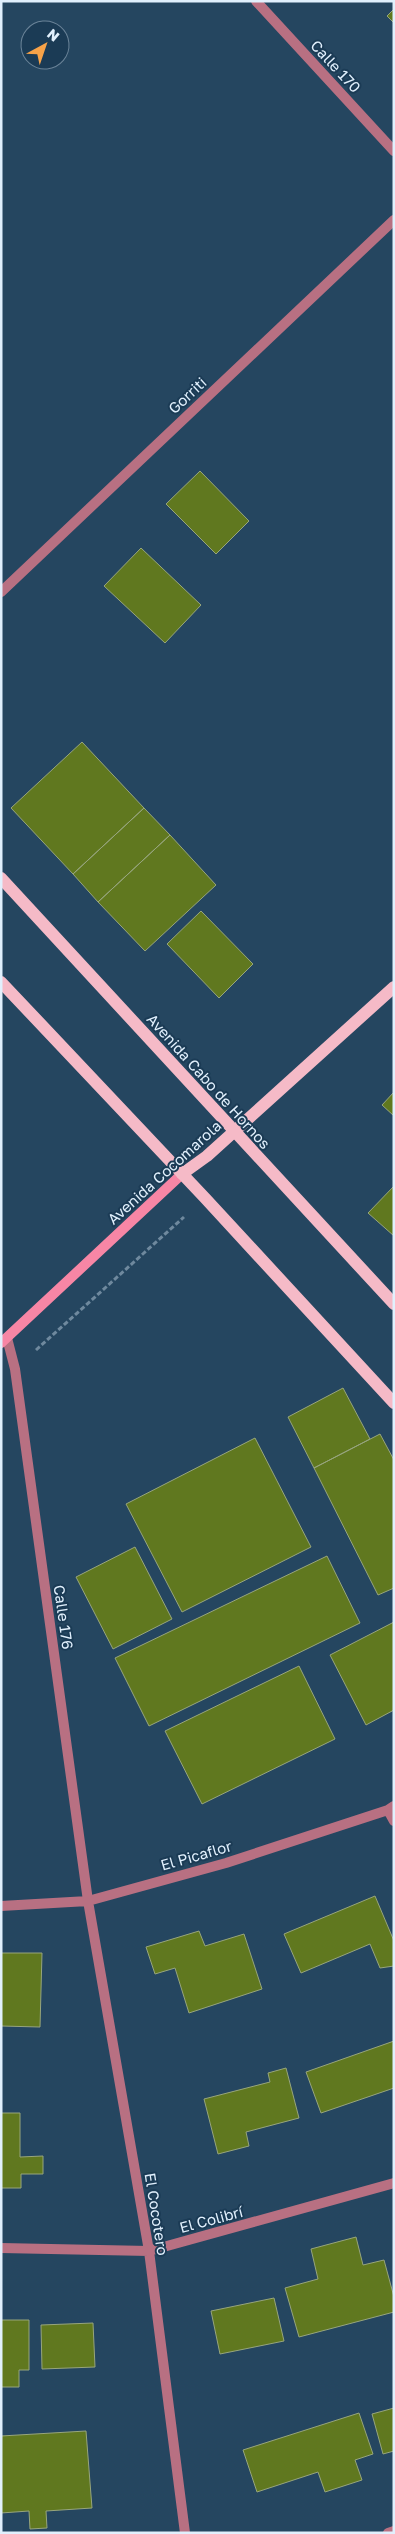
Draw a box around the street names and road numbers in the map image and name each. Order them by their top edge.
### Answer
street label: Calle 170 [307,36,365,96]
street label: Gorriti [164,373,210,417]
street label: Avenida Cabo de Hornos [144,1010,274,1152]
street label: Avenida Cocomarola [103,1116,225,1228]
street label: Calle 176 [51,1584,77,1650]
street label: El Picaflor [158,1836,234,1874]
street label: El Cocotero [142,2171,172,2257]
street label: El Colibrí [177,2202,246,2236]

